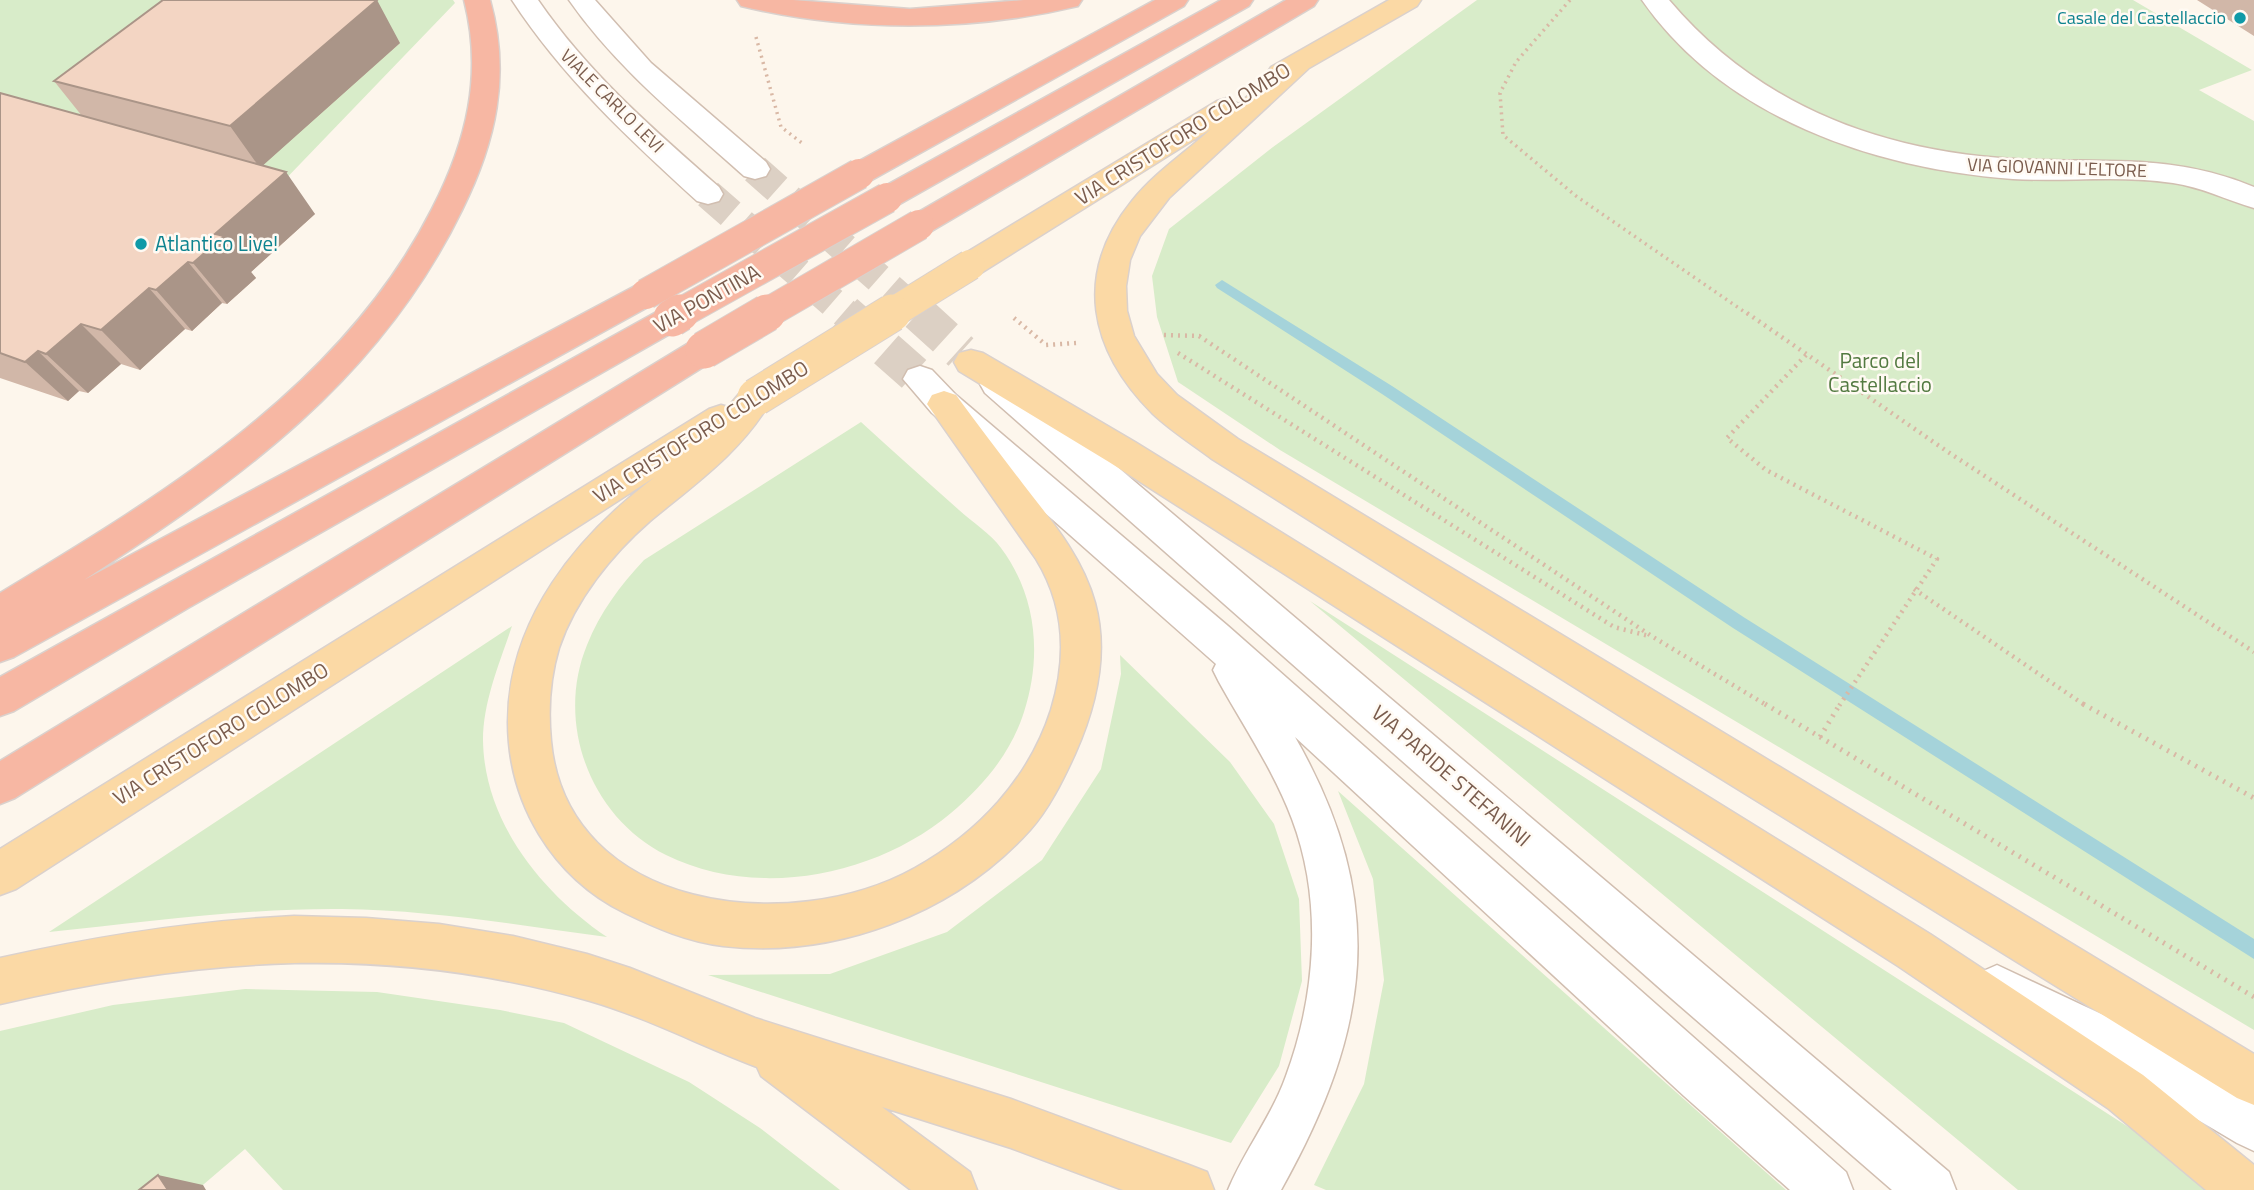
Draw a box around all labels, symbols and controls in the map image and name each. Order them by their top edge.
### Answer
place label: Casale del Castellaccio [2057,4,2226,31]
marker: Casale del Castellaccio [2232,10,2248,26]
street label: VIALE CARLO LEVI [554,43,670,159]
street label: VIA CRISTOFORO COLOMBO [1068,54,1297,213]
street label: VIA GIOVANNI L'ELTORE [1967,151,2147,184]
place label: Atlantico Live! [155,227,278,259]
marker: Atlantico Live! [133,236,149,252]
street label: VIA PONTINA [647,255,766,341]
park label: Parco del Castellaccio [1828,344,1932,400]
street label: VIA CRISTOFORO COLOMBO [586,352,815,511]
street label: VIA CRISTOFORO COLOMBO [106,654,335,813]
street label: VIA PARIDE STEFANINI [1365,697,1539,854]

